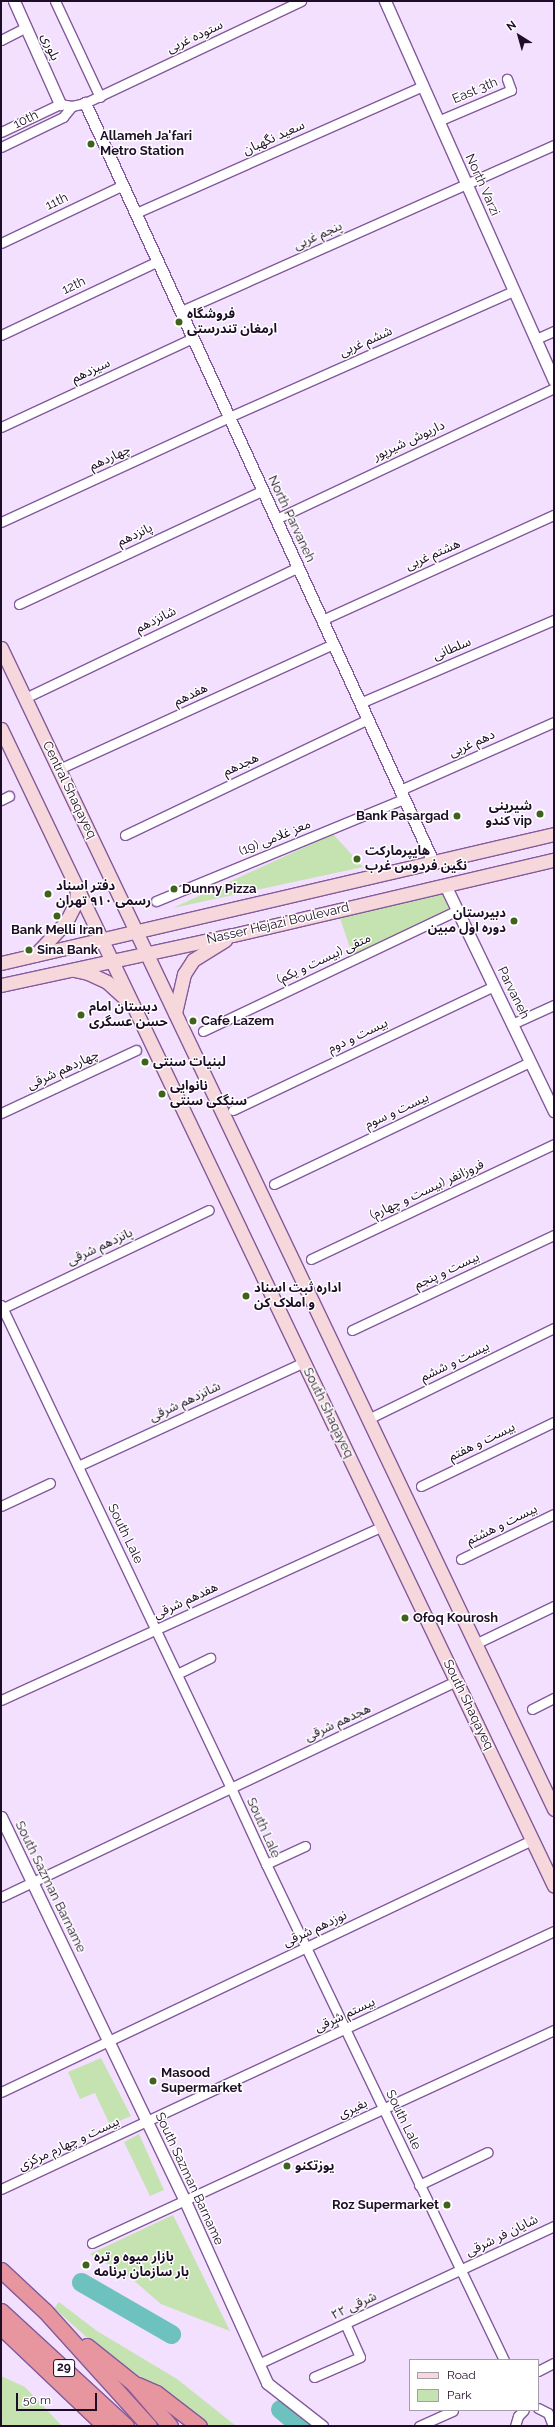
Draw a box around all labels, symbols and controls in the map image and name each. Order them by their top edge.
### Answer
north arrow [499,16,539,56]
street label: ستوده غربی [164,17,226,57]
text: N [504,18,519,34]
street label: بلوری [37,31,63,63]
street label: East 3th [450,74,500,108]
street label: 10th [11,107,41,133]
street label: سعید نگهبان [241,117,307,159]
place label: Allameh Ja'fari Metro Station [100,129,192,160]
marker: Allameh Ja'fari Metro Station [85,138,97,150]
street label: North Varzi [461,151,503,219]
street label: 11th [43,190,71,214]
street label: پنجم غربی [291,218,345,254]
street label: 12th [60,274,88,298]
place label: فروشگاه ارمغان تندرستی [187,307,277,338]
marker: فروشگاه ارمغان تندرستی [174,317,184,327]
street label: ششم غربی [337,323,395,361]
street label: سیزدهم [69,355,113,387]
street label: داریوش شیرپور [371,418,447,464]
street label: چهاردهم [87,442,133,474]
street label: North Parvaneh [264,473,318,565]
street label: پانزدهم [115,520,155,550]
street label: هشتم غربی [403,536,463,574]
street label: شانزدهم [133,604,179,636]
street label: سلطانی [430,634,474,664]
street label: هفدهم [172,680,210,710]
street label: دهم غربی [447,727,497,761]
street label: Central Shaqayeq [39,739,99,841]
street label: هجدهم [221,750,261,780]
place label: شیرینی کندو vip [485,799,532,830]
place label: Bank Pasargad [356,808,449,824]
marker: شیرینی کندو vip [535,809,545,819]
marker: Bank Pasargad [452,811,462,821]
street label: معز غلامی (19) [237,816,313,860]
place label: هایپرمارکت نگین فردوس غرب [365,844,467,875]
marker: هایپرمارکت نگین فردوس غرب [352,854,362,864]
place label: دفتر اسناد رسمی ۹۱۰ تهران [56,879,151,910]
place label: Dunny Pizza [182,881,257,897]
marker: Dunny Pizza [169,884,179,894]
marker: دفتر اسناد رسمی ۹۱۰ تهران [43,889,53,899]
street label: Nasser Hejazi Boulevard [205,900,351,948]
place label: دبیرستان دوره اول مبین [428,906,506,937]
marker: Bank Melli Iran [52,911,62,921]
marker: دبیرستان دوره اول مبین [509,916,519,926]
place label: Bank Melli Iran [11,922,103,938]
street label: متقی (بیست و یکم) [275,930,373,988]
place label: Sina Bank [37,942,98,958]
marker: Sina Bank [24,945,34,955]
street label: Parvaneh [494,964,532,1022]
place label: دبستان امام حسن عسگری [89,1000,168,1031]
marker: دبستان امام حسن عسگری [76,1010,86,1020]
place label: Cafe Lazem [201,1013,274,1029]
street label: بیست و دوم [326,1015,390,1057]
marker: Cafe Lazem [188,1016,198,1026]
street label: چهاردهم شرقی [25,1047,101,1093]
place label: لبنیات سنتی [153,1054,226,1070]
marker: لبنیات سنتی [140,1057,150,1067]
place label: نانوایی سنگکی سنتی [170,1079,247,1110]
marker: نانوایی سنگکی سنتی [157,1089,167,1099]
street label: بیست و سوم [363,1089,431,1133]
street label: فروزانفر (بیست و چهارم) [367,1157,487,1223]
street label: پانزدهم شرقی [65,1225,135,1269]
street label: بیست و پنجم [412,1249,482,1293]
place label: اداره ثبت اسناد و املاک کن [254,1281,341,1312]
marker: اداره ثبت اسناد و املاک کن [241,1291,251,1301]
street label: بیست و ششم [418,1339,492,1385]
street label: South Shaqayeq [299,1365,357,1461]
street label: شانزدهم شرقی [147,1379,223,1425]
street label: بیست و هفتم [446,1419,518,1465]
street label: بیست و هشتم [464,1501,540,1549]
street label: South Lale [104,1502,146,1566]
street label: هفدهم شرقی [151,1579,221,1623]
place label: Ofoq Kourosh [413,1610,498,1626]
marker: Ofoq Kourosh [400,1613,410,1623]
street label: South Shaqayeq [439,1657,497,1753]
street label: هجدهم شرقی [302,1701,374,1745]
street label: South Lale [243,1795,283,1861]
street label: South Sazman Barname [11,1819,89,1955]
street label: نوزدهم شرقی [281,1907,349,1951]
street label: بیستم شرقی [312,1994,378,2036]
place label: Masood Supermarket [161,2066,242,2097]
marker: Masood Supermarket [148,2076,158,2086]
street label: South Lale [382,2088,424,2152]
street label: بغیری [336,2096,370,2122]
street label: South Sazman Barname [151,2110,227,2248]
street label: بیست و چهارم مرکزی [16,2114,122,2174]
place label: یوزتکنو [295,2158,334,2174]
marker: یوزتکنو [282,2161,292,2171]
place label: Roz Supermarket [332,2197,439,2213]
marker: Roz Supermarket [442,2200,452,2210]
street label: شایان فر شرقی [463,2212,541,2260]
place label: بازار میوه و تره بار سازمان برنامه [94,2250,189,2281]
marker: بازار میوه و تره بار سازمان برنامه [81,2260,91,2270]
street label: ۲۲ شرقی [329,2289,379,2323]
road number: 29 [53,2358,75,2378]
legend [409,2359,539,2411]
text: Road [447,2368,476,2382]
scale bar [18,2385,99,2411]
text: Park [447,2388,472,2402]
text: 50 m [23,2393,51,2407]

